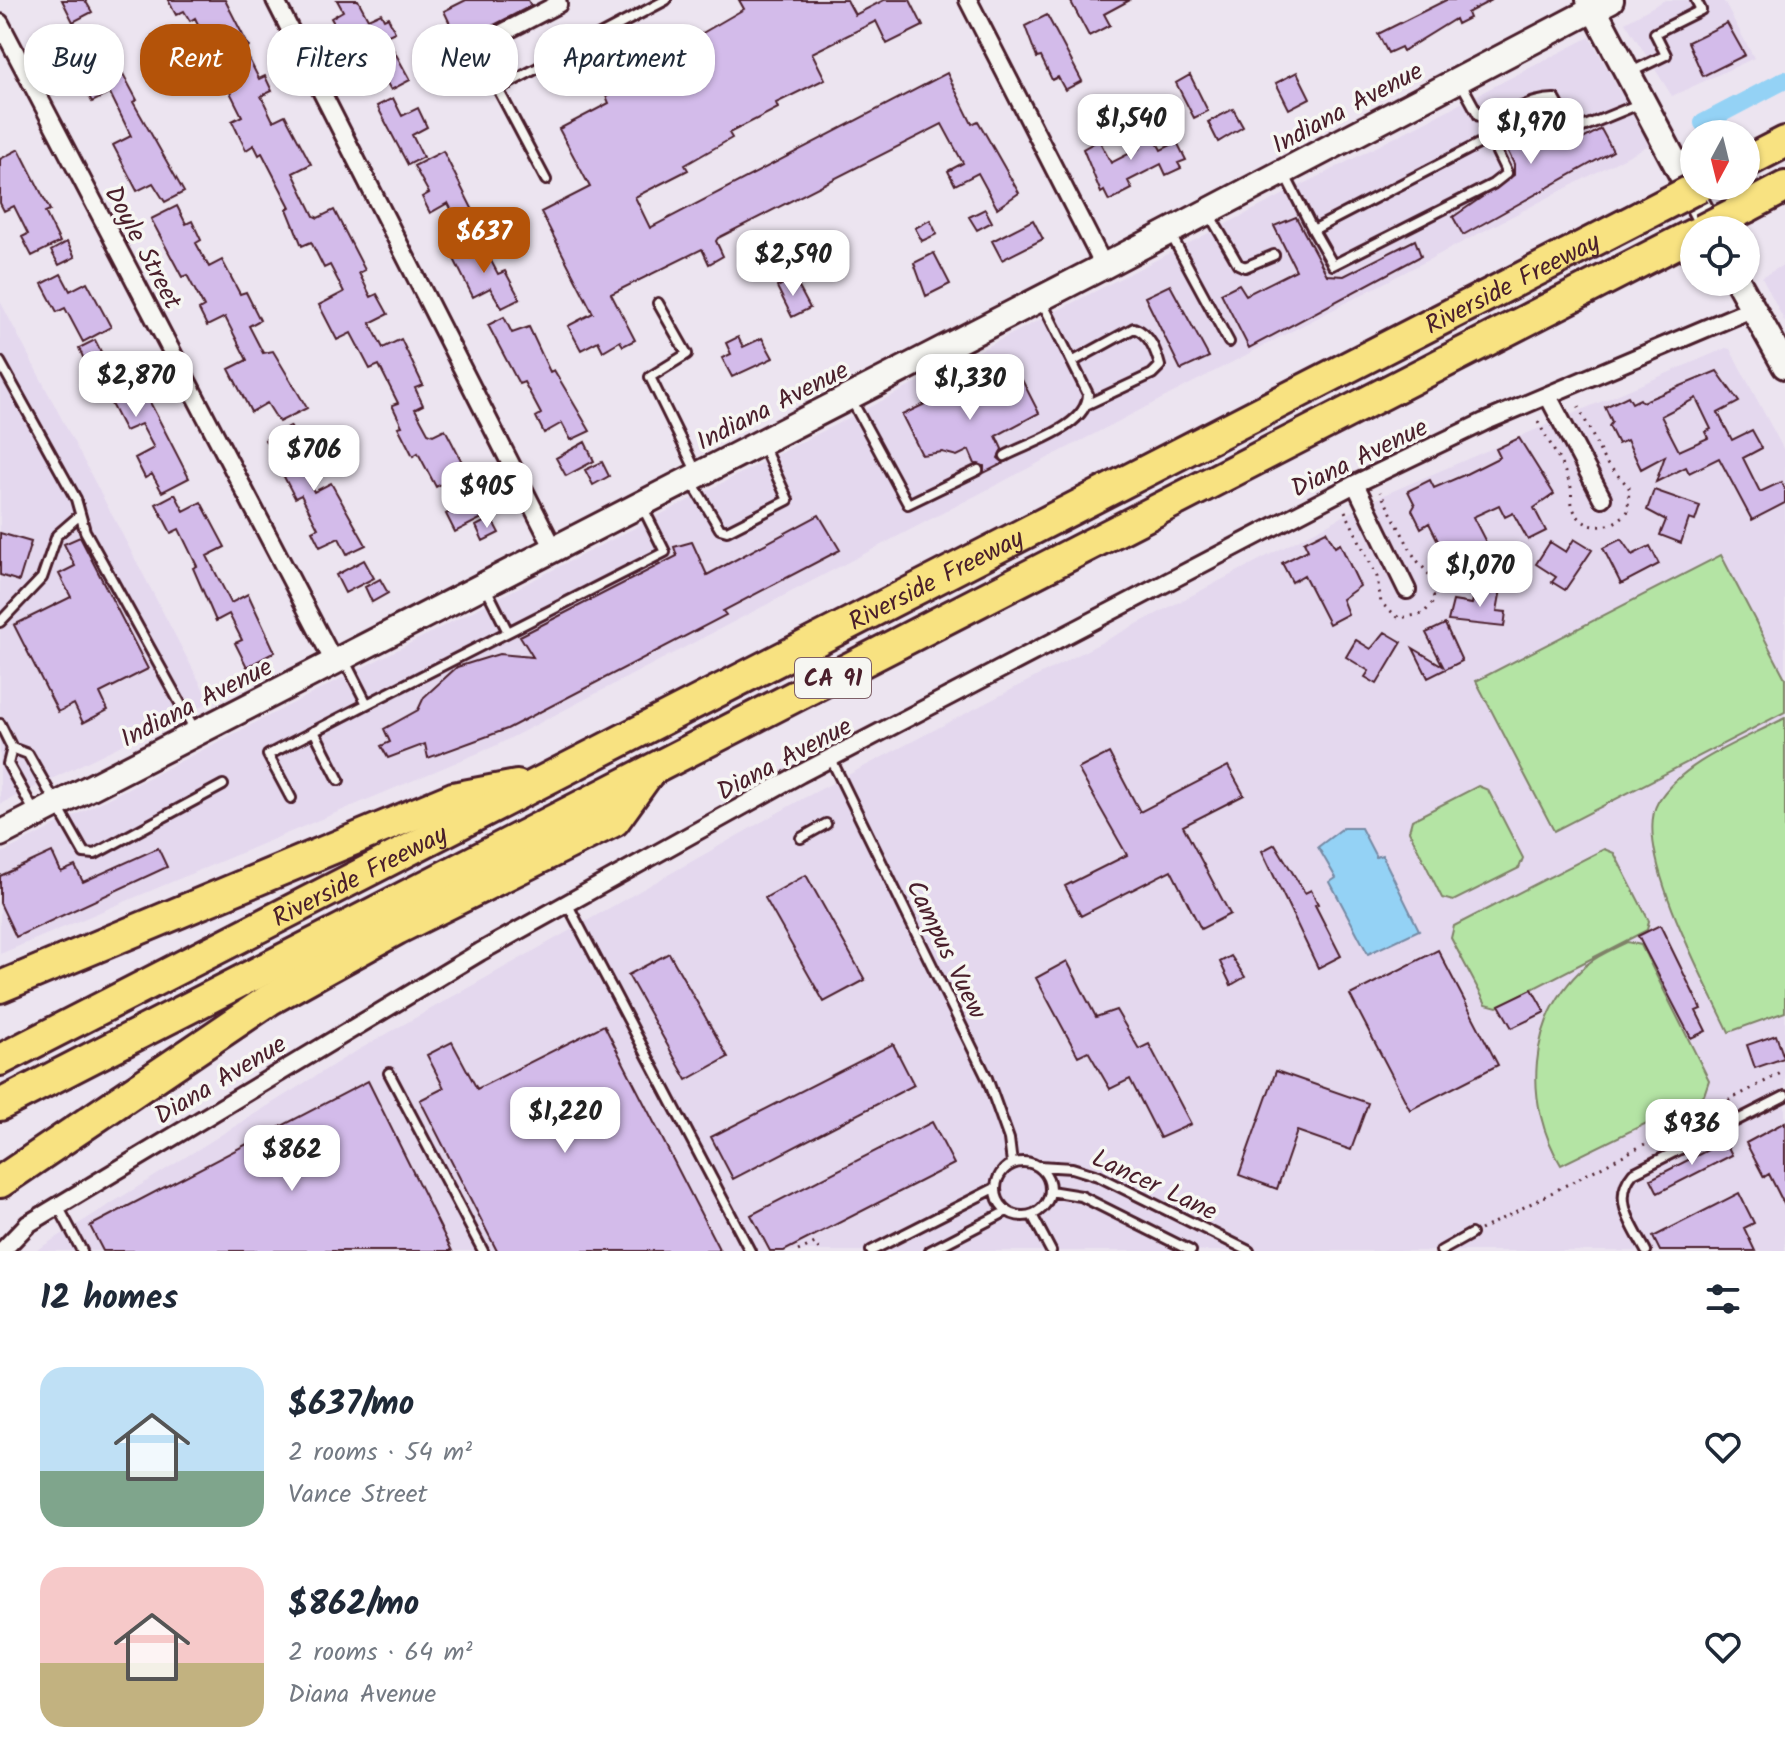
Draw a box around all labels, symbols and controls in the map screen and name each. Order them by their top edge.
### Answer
chip: Buy [24,24,124,96]
chip: Rent [140,24,251,96]
chip: Filters [267,24,396,96]
chip: New [412,24,518,96]
chip: Apartment [534,24,715,96]
street label: Indiana Avenue [1265,51,1431,166]
pin: $1,540 [1066,94,1196,162]
pin: $1,970 [1466,98,1596,166]
text: $1,540 [1096,99,1166,141]
text: $1,970 [1497,103,1565,145]
north arrow [1680,120,1760,200]
map controls [1680,120,1760,296]
street label: Doyle Street [92,178,193,318]
pin: $637 [437,207,531,275]
text: $637 [456,212,512,254]
button: locate [1680,216,1760,296]
street label: Riverside Freeway [1418,222,1609,347]
pin: $2,590 [728,230,858,298]
text: $2,590 [754,235,832,277]
street label: Indiana Avenue [689,350,857,463]
pin: $2,870 [71,351,201,419]
pin: $1,330 [905,354,1035,422]
text: $2,870 [97,356,175,398]
text: $1,330 [934,359,1006,401]
street label: Diana Avenue [1284,407,1436,510]
pin: $706 [267,425,361,493]
text: $706 [286,430,342,472]
pin: $905 [440,462,534,530]
text: $905 [459,467,515,509]
street label: Riverside Freeway [841,518,1033,644]
pin: $1,070 [1415,541,1545,609]
text: $1,070 [1445,546,1515,588]
street label: Indiana Avenue [113,647,281,760]
road number: CA 91 [795,658,871,698]
street label: Diana Avenue [710,706,860,813]
street label: Riverside Freeway [265,814,456,940]
street label: Campus Vuew [893,873,997,1027]
street label: Diana Avenue [147,1024,296,1137]
pin: $1,220 [500,1087,630,1155]
text: $1,220 [528,1092,602,1134]
pin: $936 [1645,1099,1739,1167]
text: $936 [1664,1104,1720,1146]
pin: $862 [245,1125,339,1193]
text: $862 [262,1130,322,1172]
street label: Lancer Lane [1084,1138,1224,1233]
text: 12 homes [40,1272,178,1326]
icon: filters [1701,1277,1745,1321]
text: $637/mo [288,1378,414,1432]
icon: home [104,1399,200,1495]
icon: heart [1701,1425,1745,1469]
text: 2 rooms · 54 m² [288,1432,472,1474]
text: Vance Street [288,1474,428,1516]
text: $862/mo [288,1578,419,1632]
icon: home [104,1599,200,1695]
icon: heart [1701,1625,1745,1669]
text: 2 rooms · 64 m² [288,1632,472,1674]
text: Diana Avenue [288,1674,436,1716]

